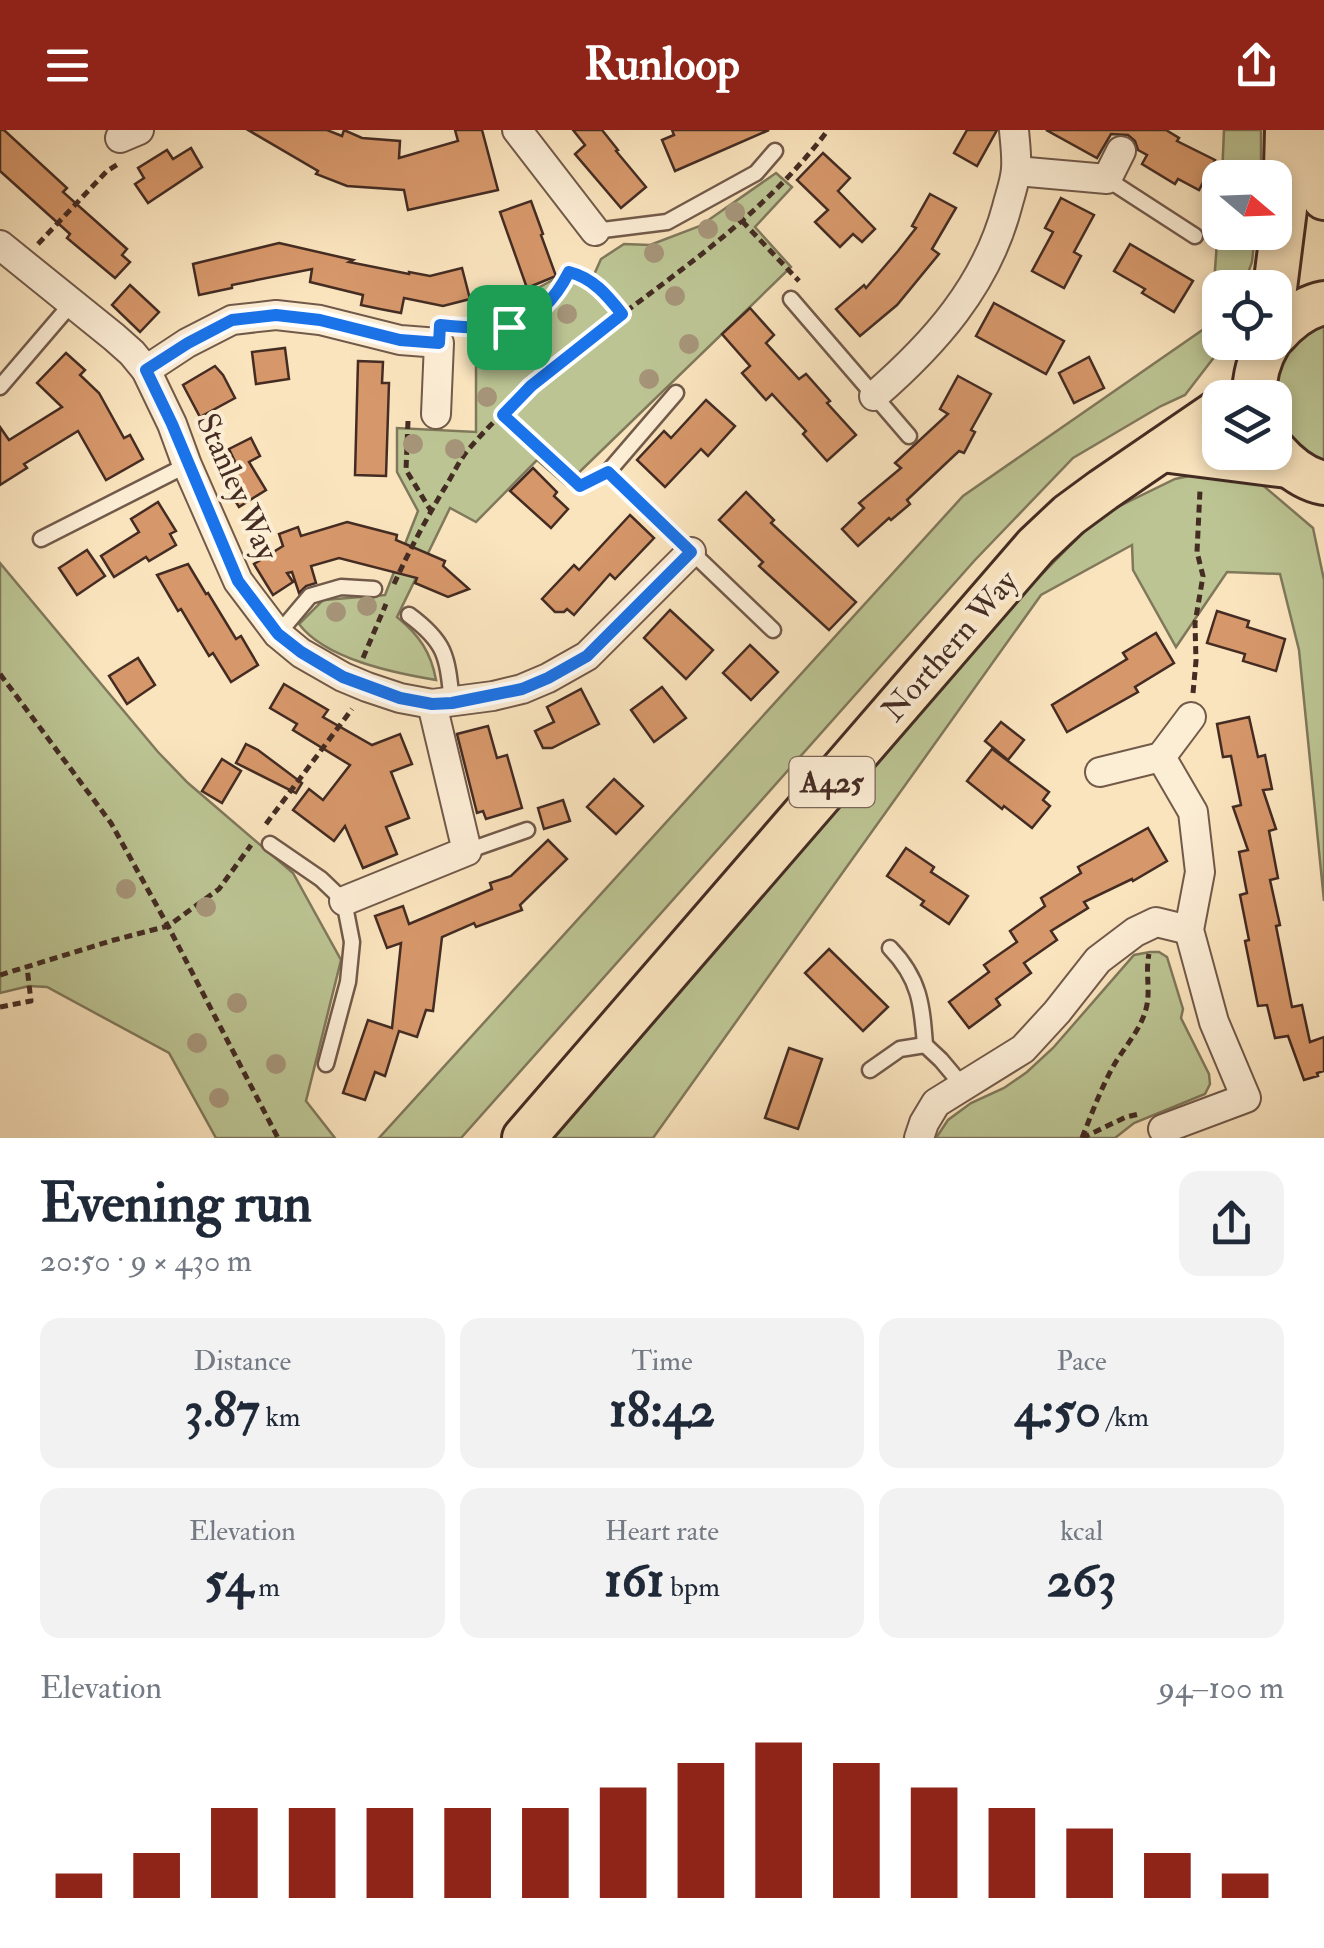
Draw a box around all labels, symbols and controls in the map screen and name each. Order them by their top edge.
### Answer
text: Runloop [584,37,740,93]
icon: menu [40,38,95,93]
icon: share [1229,38,1284,93]
north arrow [1202,160,1292,250]
map controls [1202,160,1292,470]
button: locate [1202,270,1292,360]
pin [467,285,552,370]
icon: arrive [482,300,537,355]
button: layers [1202,380,1292,470]
street label: Stanley Way [187,407,288,568]
street label: Northern Way [873,561,1027,730]
road number: A425 [790,757,874,807]
text: Evening run [40,1169,312,1238]
button: share [1179,1171,1284,1276]
text: 20:50 · 9 × 430 m [40,1241,252,1281]
text: Distance [193,1344,291,1379]
text: Time [631,1344,693,1379]
text: Pace [1057,1344,1107,1379]
text: 3.87 [184,1379,260,1442]
text: 18:42 [609,1379,715,1442]
text: 4:50 [1014,1379,1101,1442]
text: km [260,1400,300,1435]
text: /km [1101,1400,1149,1435]
text: Elevation [189,1514,296,1549]
text: Heart rate [605,1514,719,1549]
text: kcal [1060,1514,1103,1549]
text: 54 [205,1549,252,1612]
text: 161 [604,1549,664,1612]
text: 263 [1047,1549,1117,1612]
text: m [252,1570,280,1605]
text: bpm [664,1570,720,1605]
text: Elevation [40,1668,162,1708]
text: 94–100 m [1159,1668,1284,1708]

